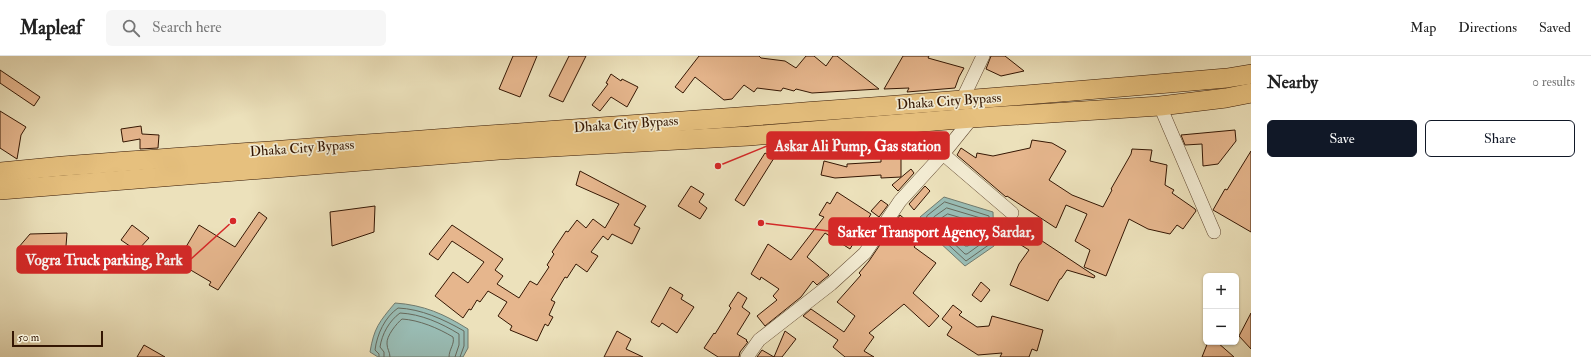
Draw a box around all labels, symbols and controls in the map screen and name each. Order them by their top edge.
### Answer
search box [106,10,386,46]
text: Mapleaf [20,16,82,40]
icon: search [120,17,142,39]
text: Search here [152,18,222,37]
text: Map [1410,19,1436,36]
text: Directions [1458,19,1517,36]
text: Saved [1539,19,1571,36]
text: Nearby [1267,72,1318,93]
text: 0 results [1532,74,1575,90]
street label: Dhaka City Bypass [896,89,1002,114]
street label: Dhaka City Bypass [573,112,679,137]
button: Save [1267,120,1417,157]
button: Share [1425,120,1575,157]
callout: Askar Ali Pump, Gas station [767,132,949,159]
street label: Dhaka City Bypass [249,136,355,161]
text: Askar Ali Pump, Gas station [774,137,942,157]
callout: Sarker Transport Agency, Sardar, [829,218,1042,245]
text: Sarker Transport Agency, Sardar, [838,223,1035,243]
callout: Vogra Truck parking, Park [17,246,191,273]
text: Vogra Truck parking, Park [24,251,184,271]
map controls [1203,273,1239,345]
button: + [1203,273,1239,309]
button: − [1203,309,1239,345]
scale bar [12,329,103,348]
text: 50 m [18,331,39,344]

